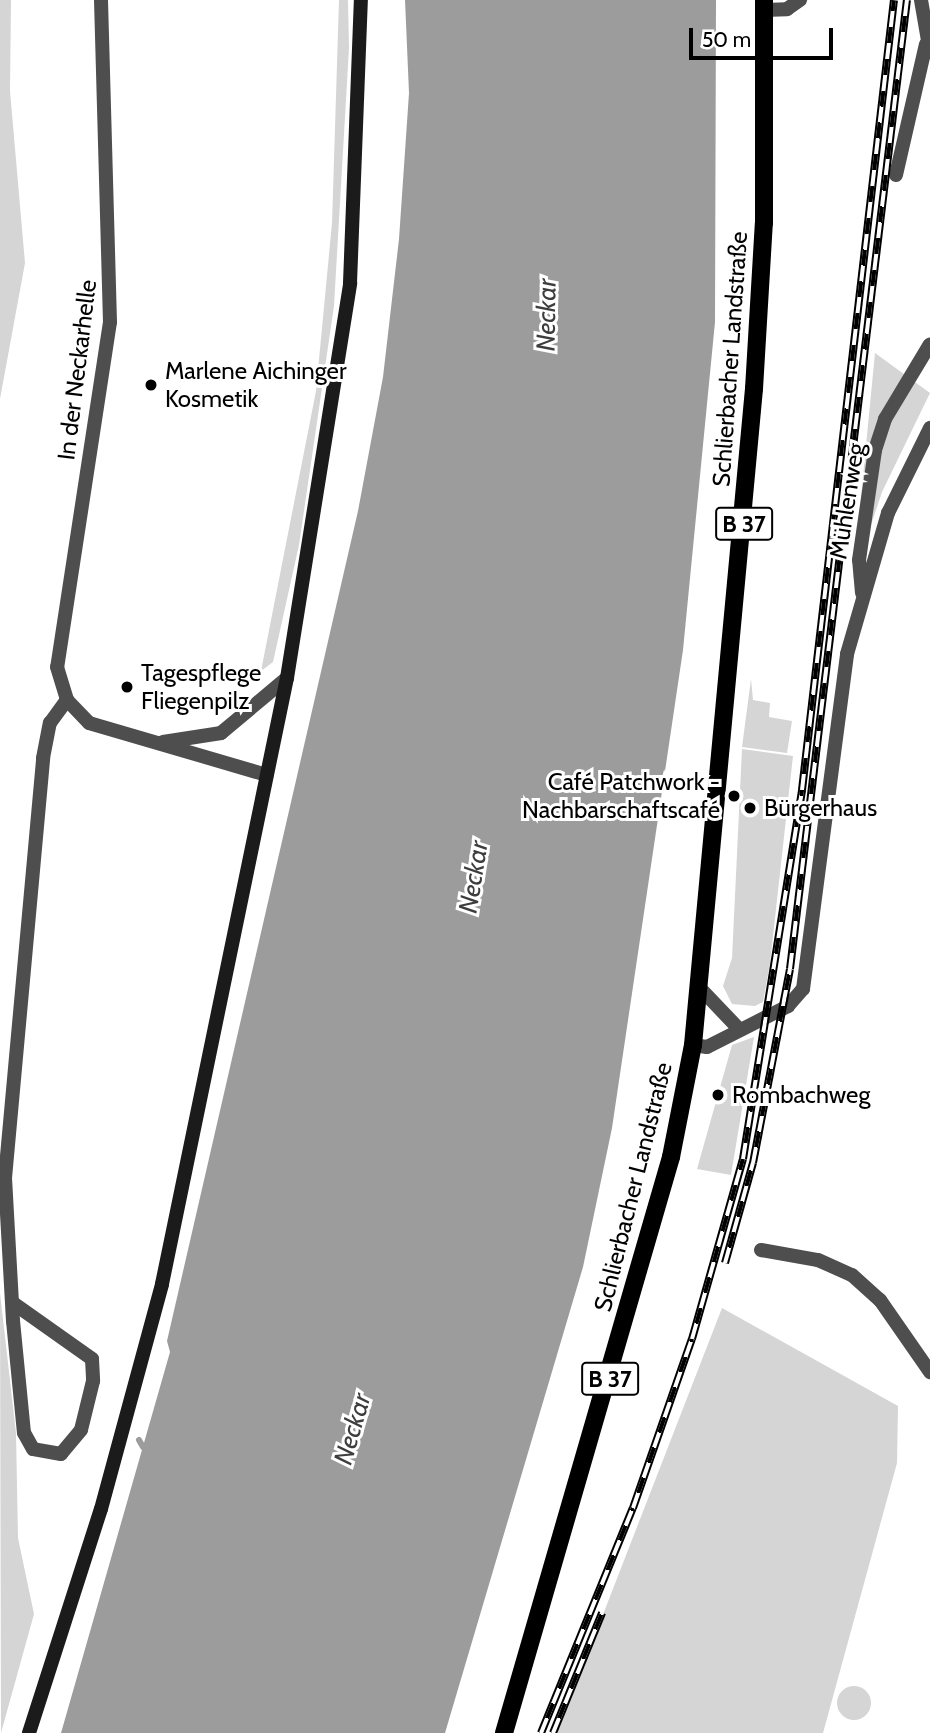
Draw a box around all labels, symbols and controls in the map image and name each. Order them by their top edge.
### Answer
scale bar [692,14,836,58]
text: 50 m [702,27,751,52]
street label: Schlierbacher Landstraße [707,230,753,488]
street label: In der Neckarhelle [52,278,102,462]
water label: Neckar [531,278,563,352]
place label: Marlene Aichinger Kosmetik [165,357,346,413]
marker: Marlene Aichinger Kosmetik [143,377,159,393]
street label: Mühlenweg [824,441,870,561]
road number: B 37 [714,504,774,544]
place label: Tagespflege Fliegenpilz [141,659,261,715]
marker: Tagespflege Fliegenpilz [119,679,135,695]
place label: Café Patchwork - Nachbarschaftscafé [522,768,720,824]
marker: Café Patchwork - Nachbarschaftscafé [726,788,742,804]
place label: Bürgerhaus [764,794,877,822]
marker: Bürgerhaus [742,800,758,816]
water label: Neckar [453,839,495,915]
street label: Schlierbacher Landstraße [588,1059,678,1315]
place label: Rombachweg [732,1081,870,1109]
marker: Rombachweg [710,1087,726,1103]
road number: B 37 [580,1360,640,1398]
water label: Neckar [328,1390,378,1468]

